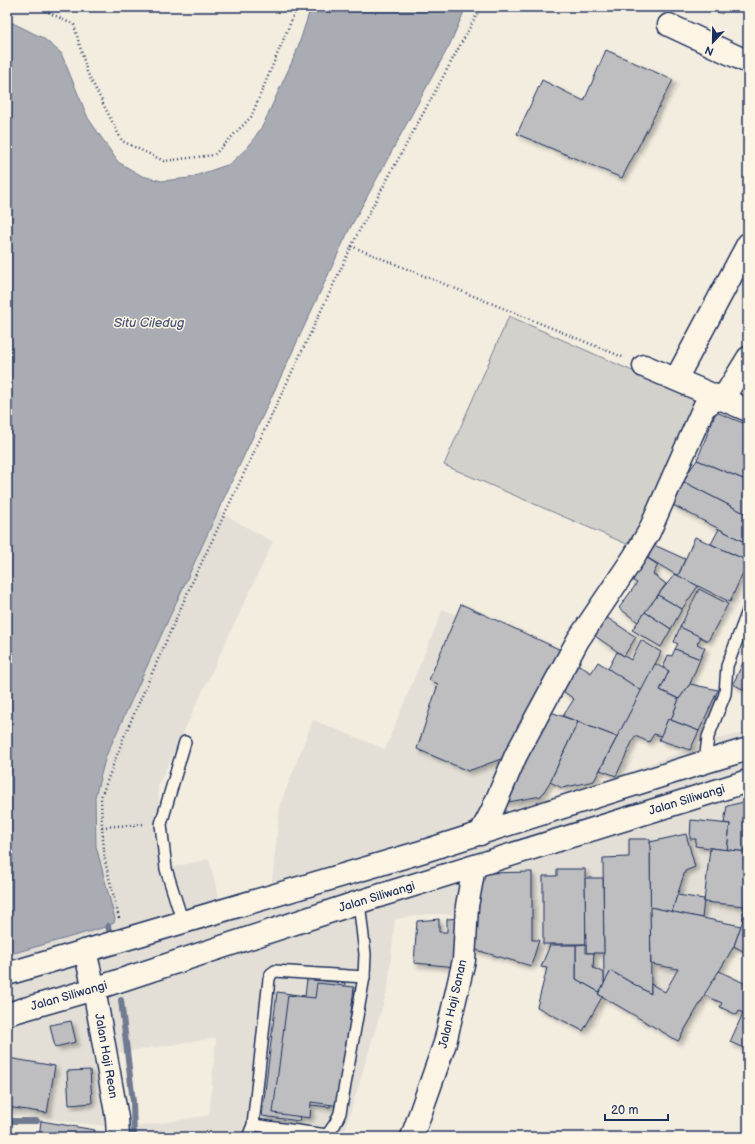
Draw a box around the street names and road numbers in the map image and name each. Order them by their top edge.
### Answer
street label: Jalan Siliwangi [647,781,727,819]
street label: Jalan Siliwangi [337,878,417,916]
street label: Jalan Haji Sanan [435,958,471,1050]
street label: Jalan Siliwangi [29,978,109,1014]
street label: Jalan Haji Rean [91,1012,121,1100]

